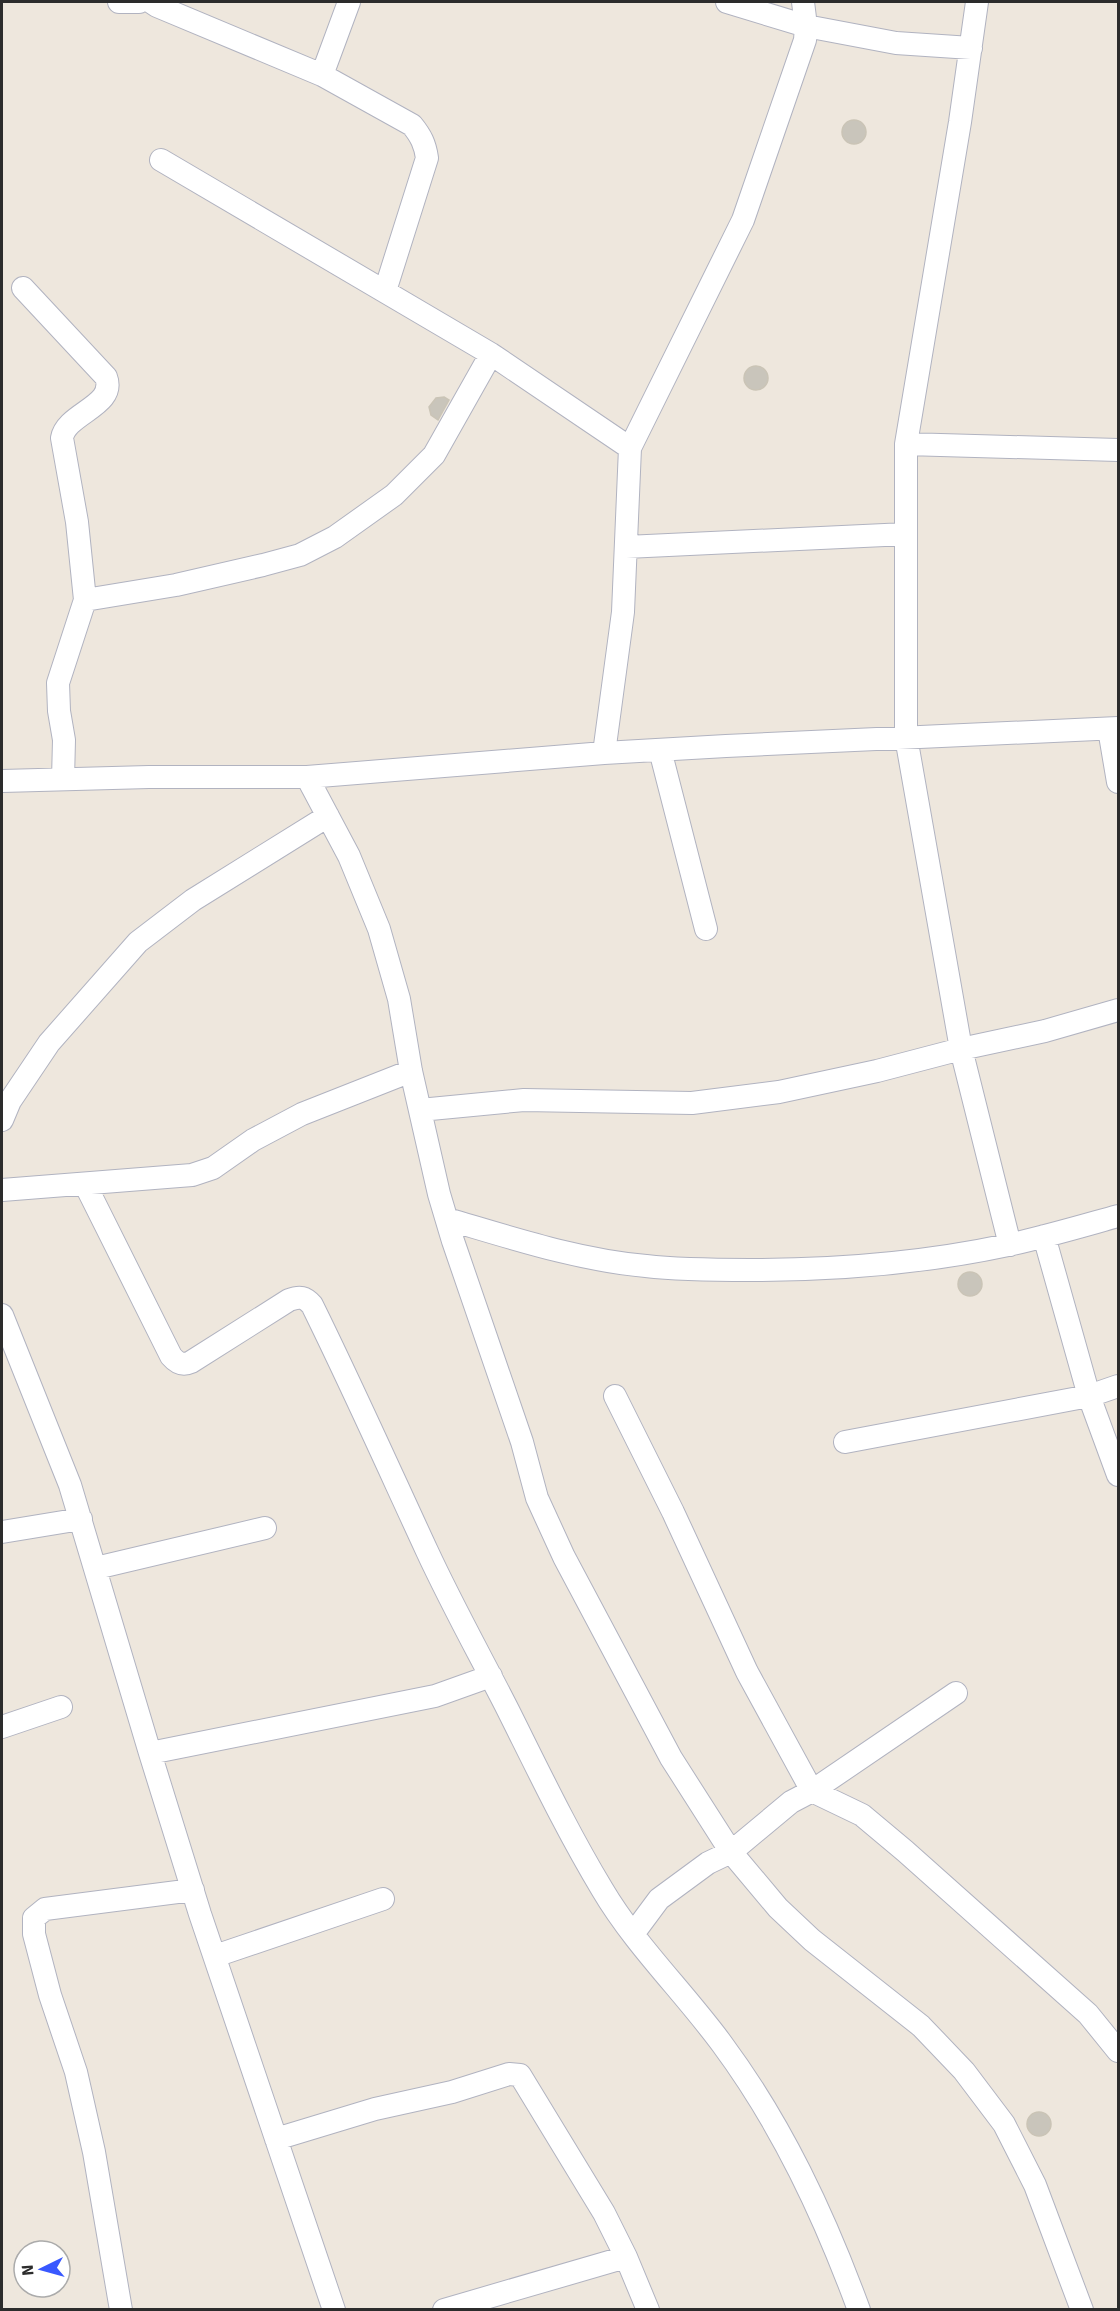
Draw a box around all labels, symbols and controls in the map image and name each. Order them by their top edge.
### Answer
north arrow [12,2239,72,2299]
text: N [18,2264,39,2277]

